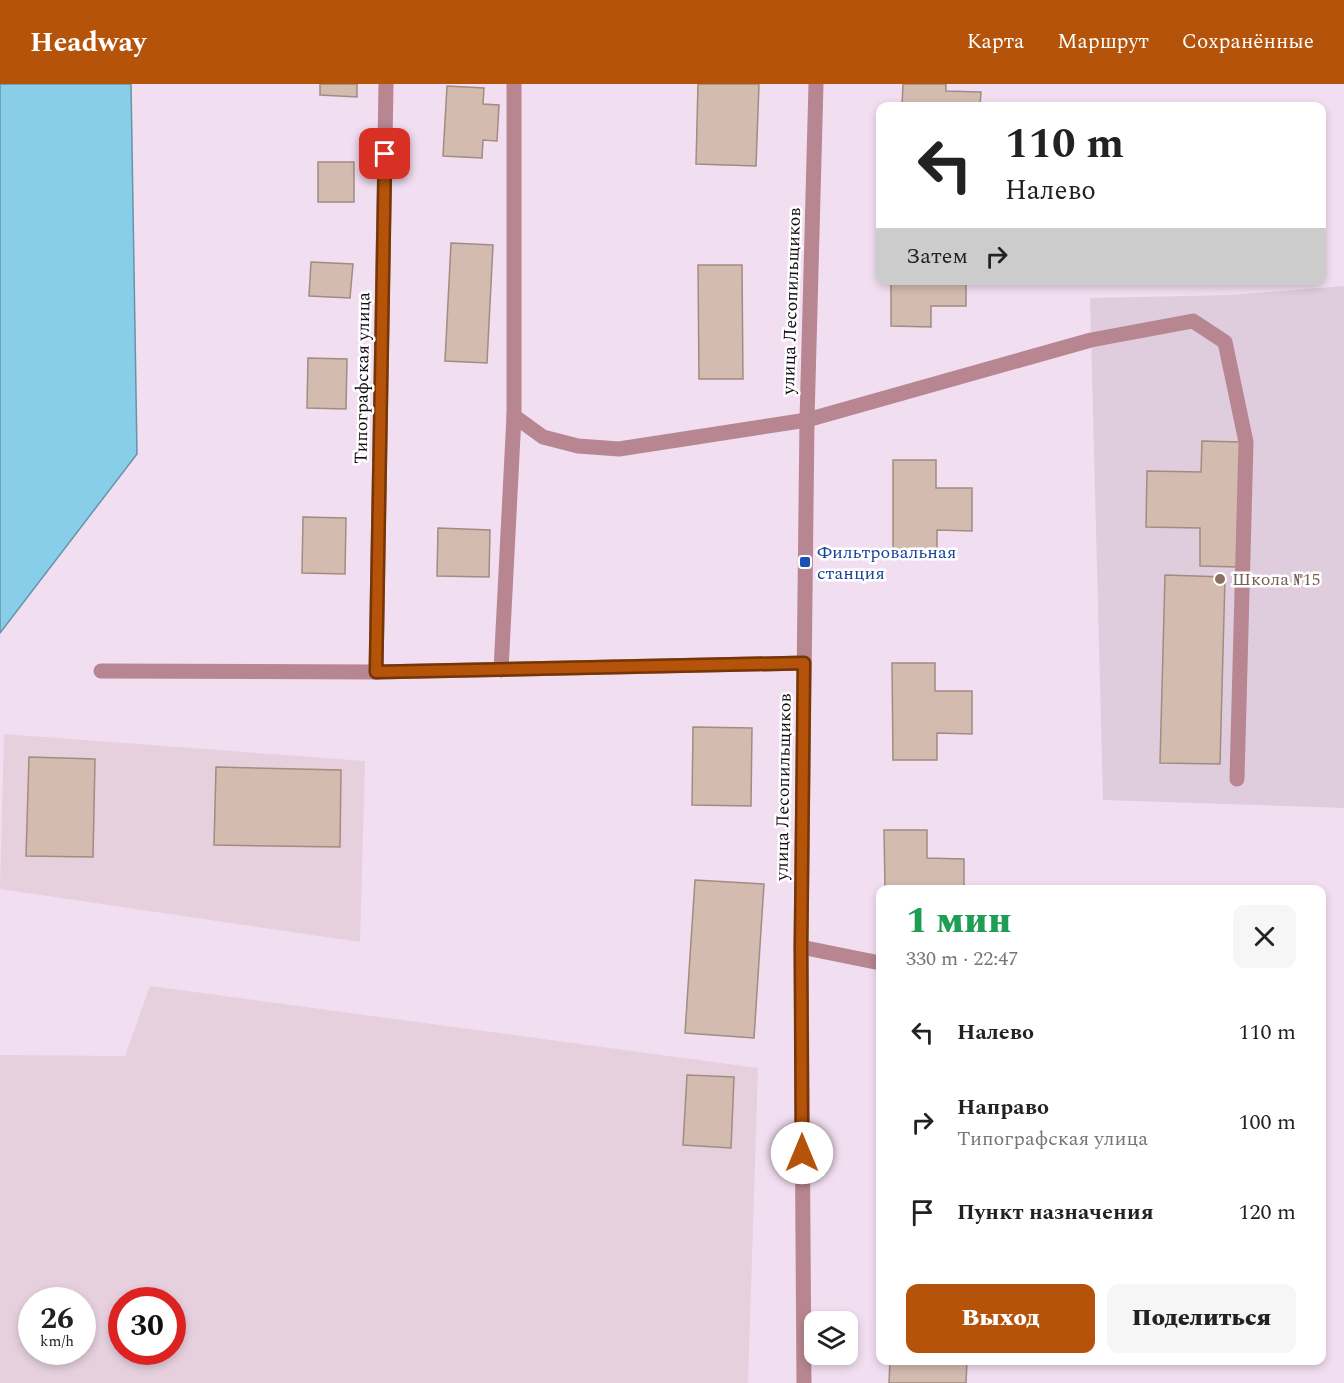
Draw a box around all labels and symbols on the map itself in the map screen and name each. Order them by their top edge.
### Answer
pin [359,128,410,179]
street label: улица Лесопильщиков [775,207,808,396]
street label: Типографская улица [348,292,378,464]
place label: Фильтровальная станция [817,539,956,587]
marker: Фильтровальная станция [798,555,812,569]
place label: Школа №15 [1232,566,1320,593]
marker: Школа №15 [1213,572,1227,586]
street label: улица Лесопильщиков [768,693,799,882]
position arrow [770,1121,834,1185]
speed limit sign: 30 [108,1287,186,1365]

